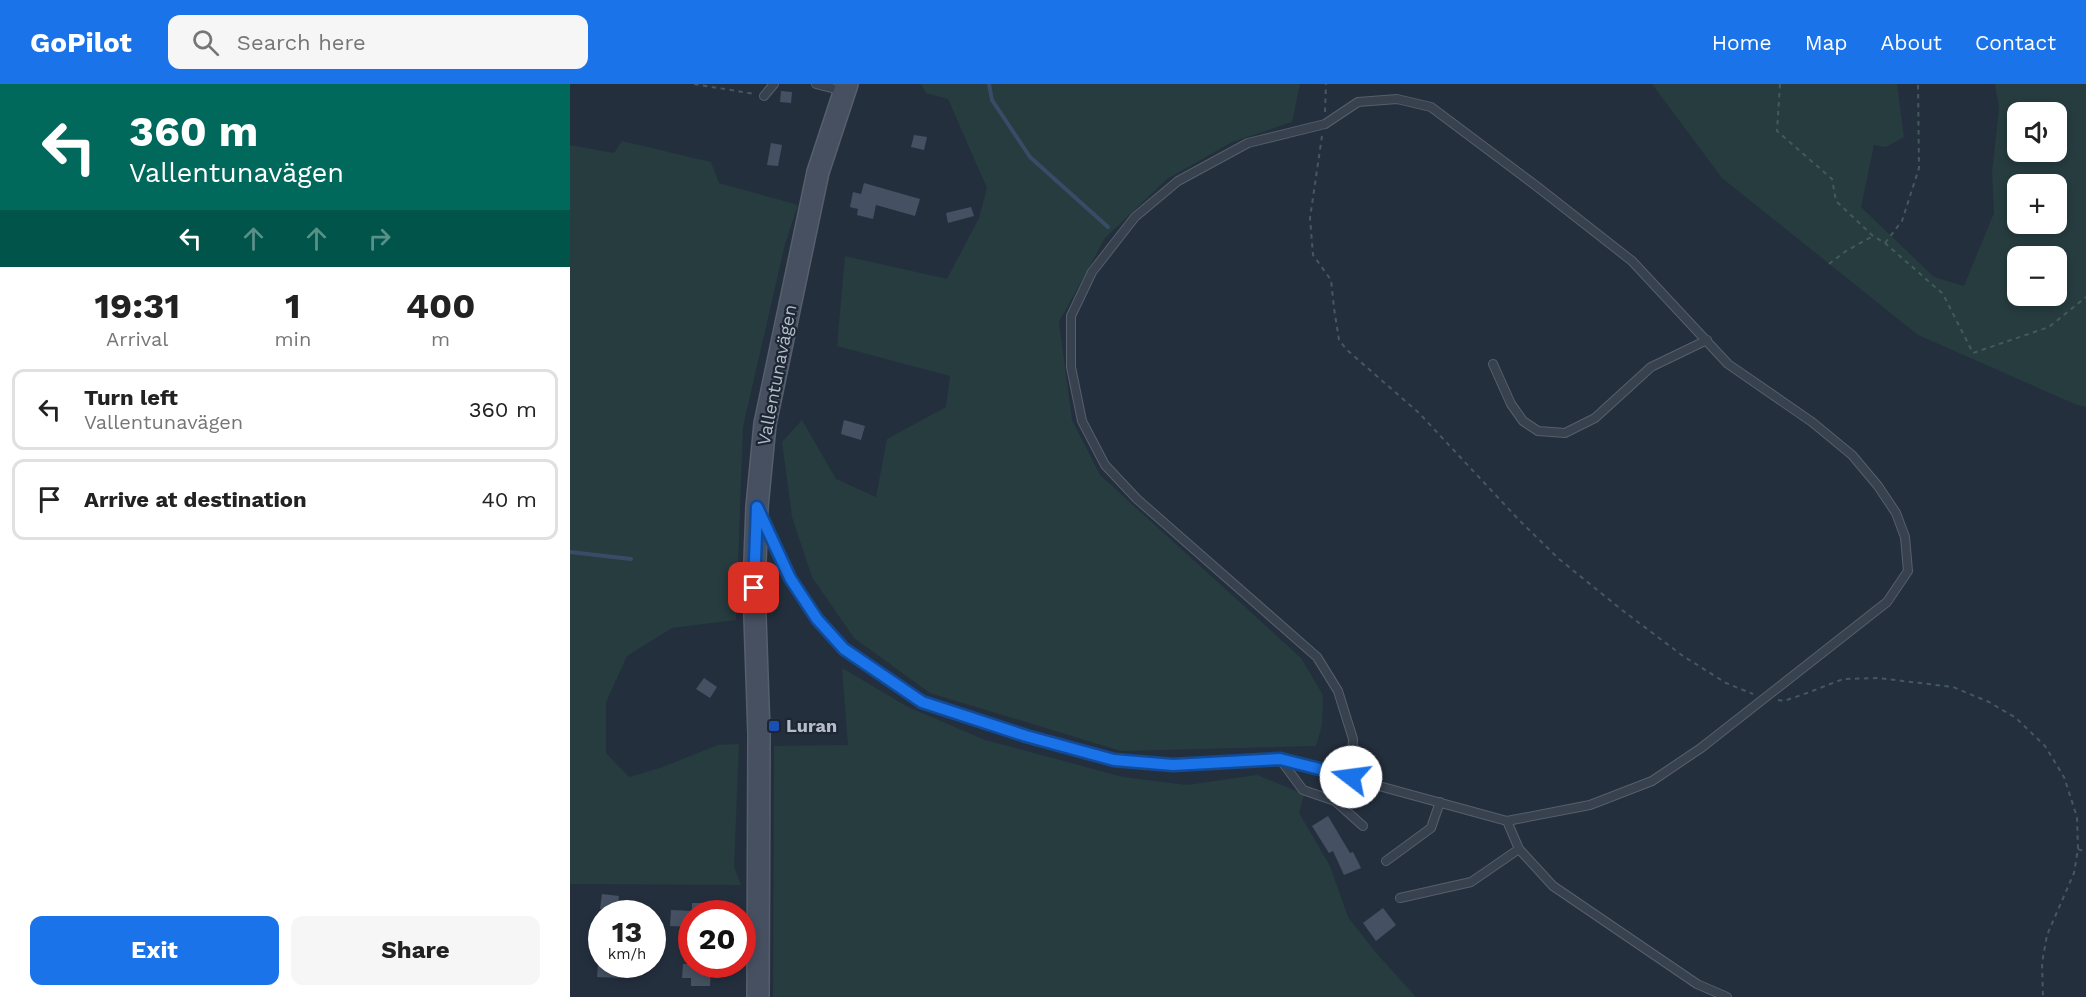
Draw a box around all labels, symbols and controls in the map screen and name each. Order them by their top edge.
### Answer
search box [168,15,588,69]
text: GoPilot [30,26,132,59]
icon: search [189,26,222,59]
text: Search here [237,30,366,55]
text: Home [1712,30,1772,55]
text: Map [1805,30,1848,55]
text: About [1881,30,1942,55]
text: Contact [1975,30,2056,55]
map controls [2007,102,2067,306]
button: sound [2007,102,2067,162]
text: 360 m [129,107,258,156]
icon: left [30,108,108,186]
text: Vallentunavägen [129,157,344,189]
button: + [2007,174,2067,234]
icon: left [174,222,207,255]
icon: ahead [237,222,270,255]
icon: ahead [300,222,333,255]
icon: right [363,222,396,255]
button: − [2007,246,2067,306]
text: 19:31 [95,285,180,327]
text: 1 [285,285,301,327]
text: 400 [406,285,475,327]
street label: Vallentunavägen [753,303,800,447]
text: Arrival [106,327,168,351]
text: min [275,327,311,351]
text: m [431,327,450,351]
text: Turn left [84,385,178,410]
icon: left [33,393,66,426]
text: 360 m [469,397,537,422]
text: Vallentunavägen [84,410,243,434]
icon: arrive [33,483,66,516]
text: Arrive at destination [84,487,307,512]
text: 40 m [481,487,537,512]
pin [728,562,779,613]
icon: arrive [737,571,770,604]
place label: Luran [786,715,837,736]
marker: Luran [767,719,781,733]
position arrow [1319,745,1383,809]
speed limit sign: 20 [678,900,756,978]
text: 13 [612,914,642,949]
button: Exit [30,916,279,985]
button: Share [291,916,540,985]
text: km/h [608,945,646,963]

